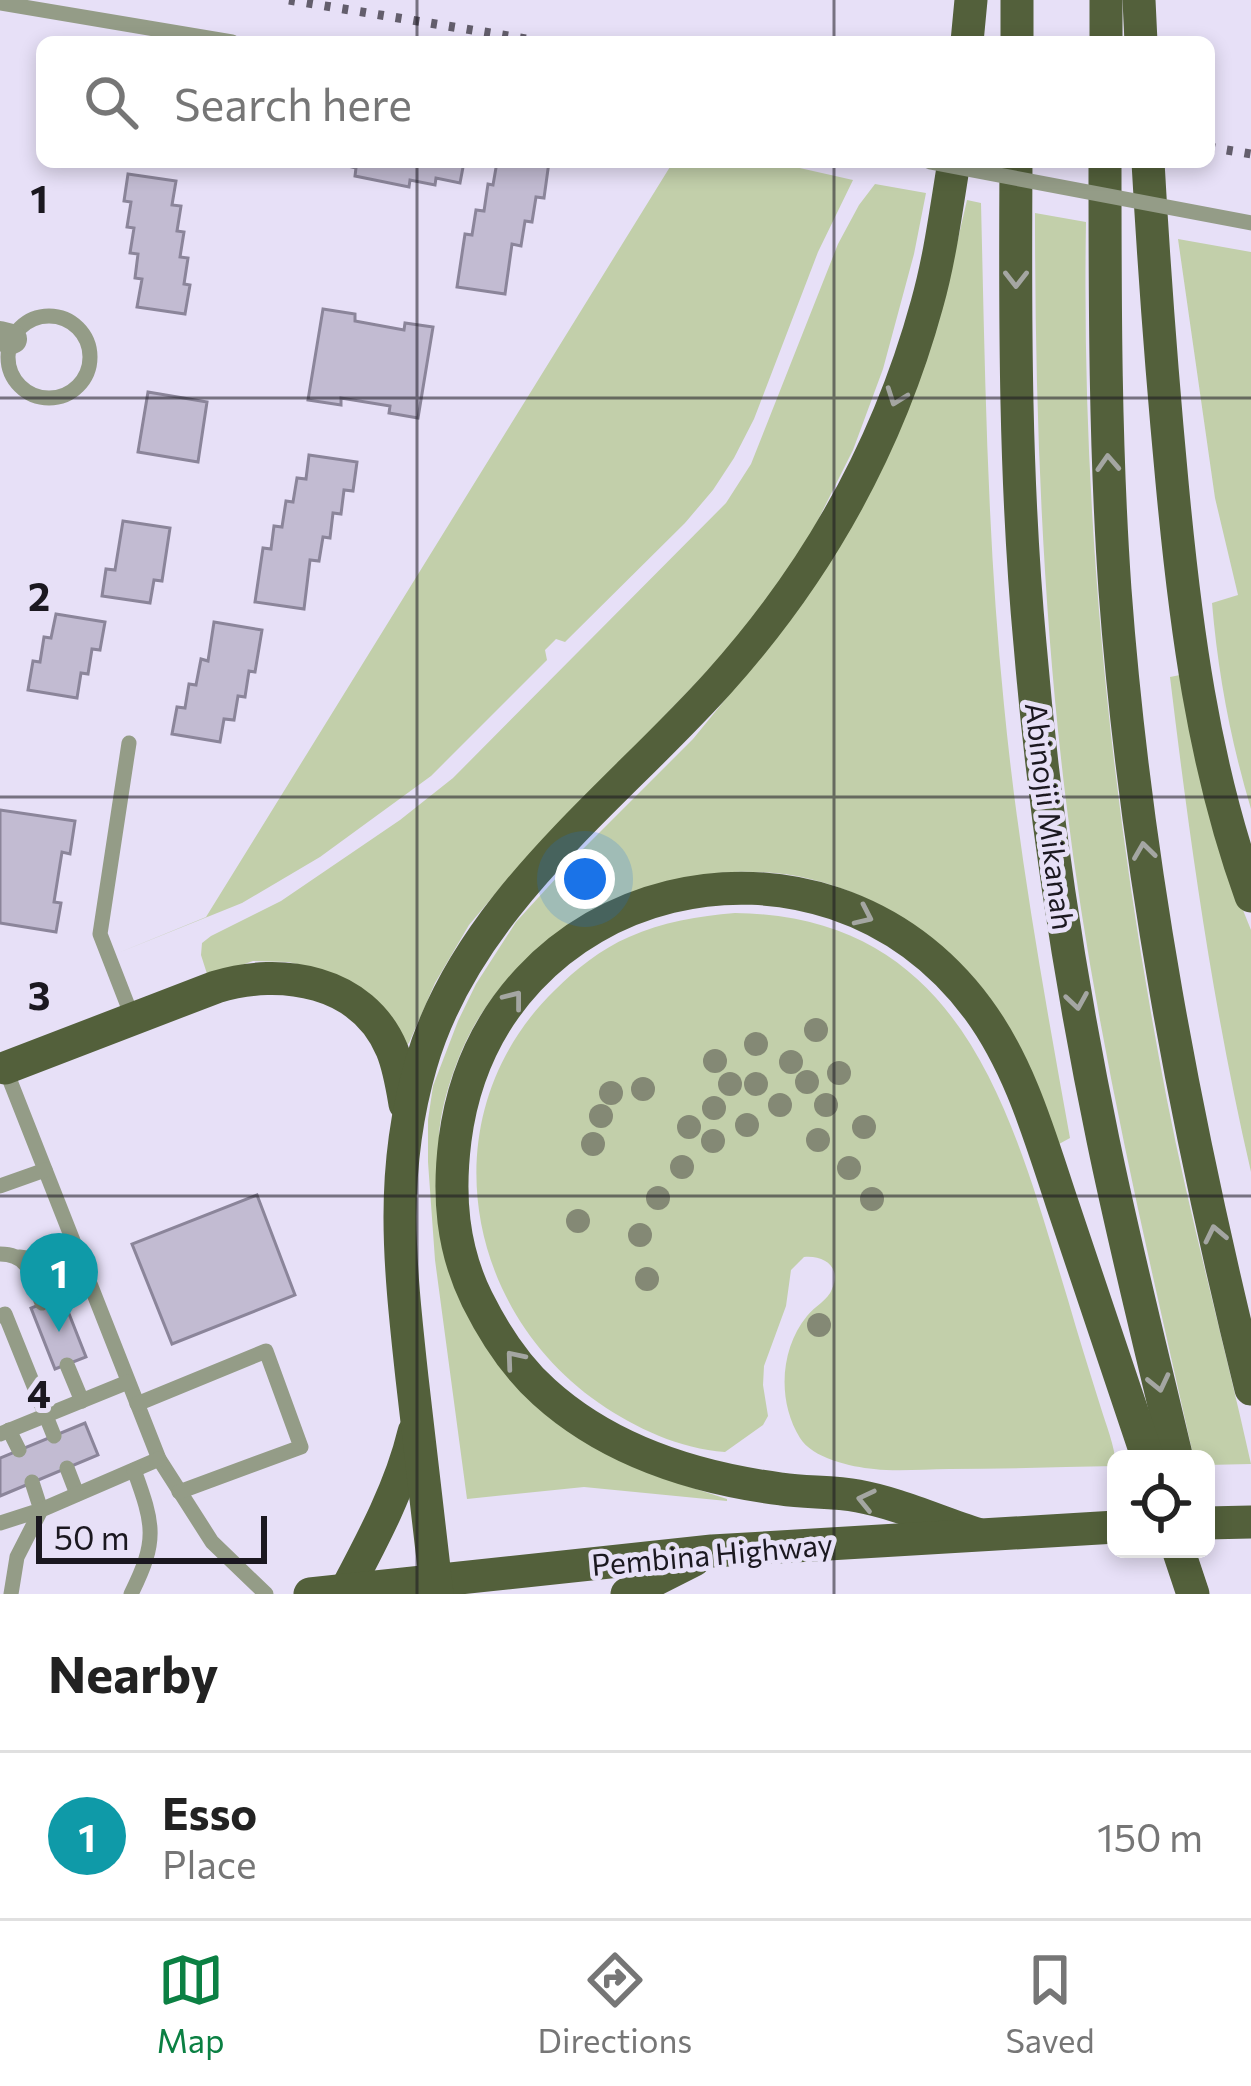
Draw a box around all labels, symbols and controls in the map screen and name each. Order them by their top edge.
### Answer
search box [36,36,1215,168]
icon: search [78,69,144,135]
text: Search here [174,75,412,130]
text: 1 [30,173,48,221]
one-way arrow [1003,271,1029,289]
one-way arrow [886,386,910,407]
one-way arrow [1095,453,1121,472]
text: 2 [28,571,50,619]
street label: Abinojii Mikanah [1019,700,1083,932]
one-way arrow [1132,841,1158,860]
your location [555,849,615,909]
one-way arrow [852,902,873,925]
text: 3 [28,970,50,1018]
one-way arrow [500,991,521,1013]
one-way arrow [1063,991,1088,1011]
one-way arrow [1204,1225,1229,1245]
pin: 1 [20,1233,98,1332]
one-way arrow [507,1351,529,1373]
text: 4 [27,1368,51,1416]
one-way arrow [1145,1372,1170,1392]
map controls [1107,1450,1215,1558]
button: locate [1107,1450,1215,1558]
one-way arrow [856,1489,876,1514]
scale bar [36,1510,267,1563]
text: 50 m [54,1516,130,1557]
street label: Pembina Highway [590,1524,834,1582]
text: Nearby [48,1641,218,1704]
text: Esso [162,1784,257,1839]
text: 1 [78,1812,96,1860]
text: 150 m [1097,1812,1203,1860]
text: Place [162,1839,257,1887]
tab: Map [157,1947,225,2060]
tab: Directions [538,1947,692,2060]
tab: Saved [1005,1947,1094,2060]

